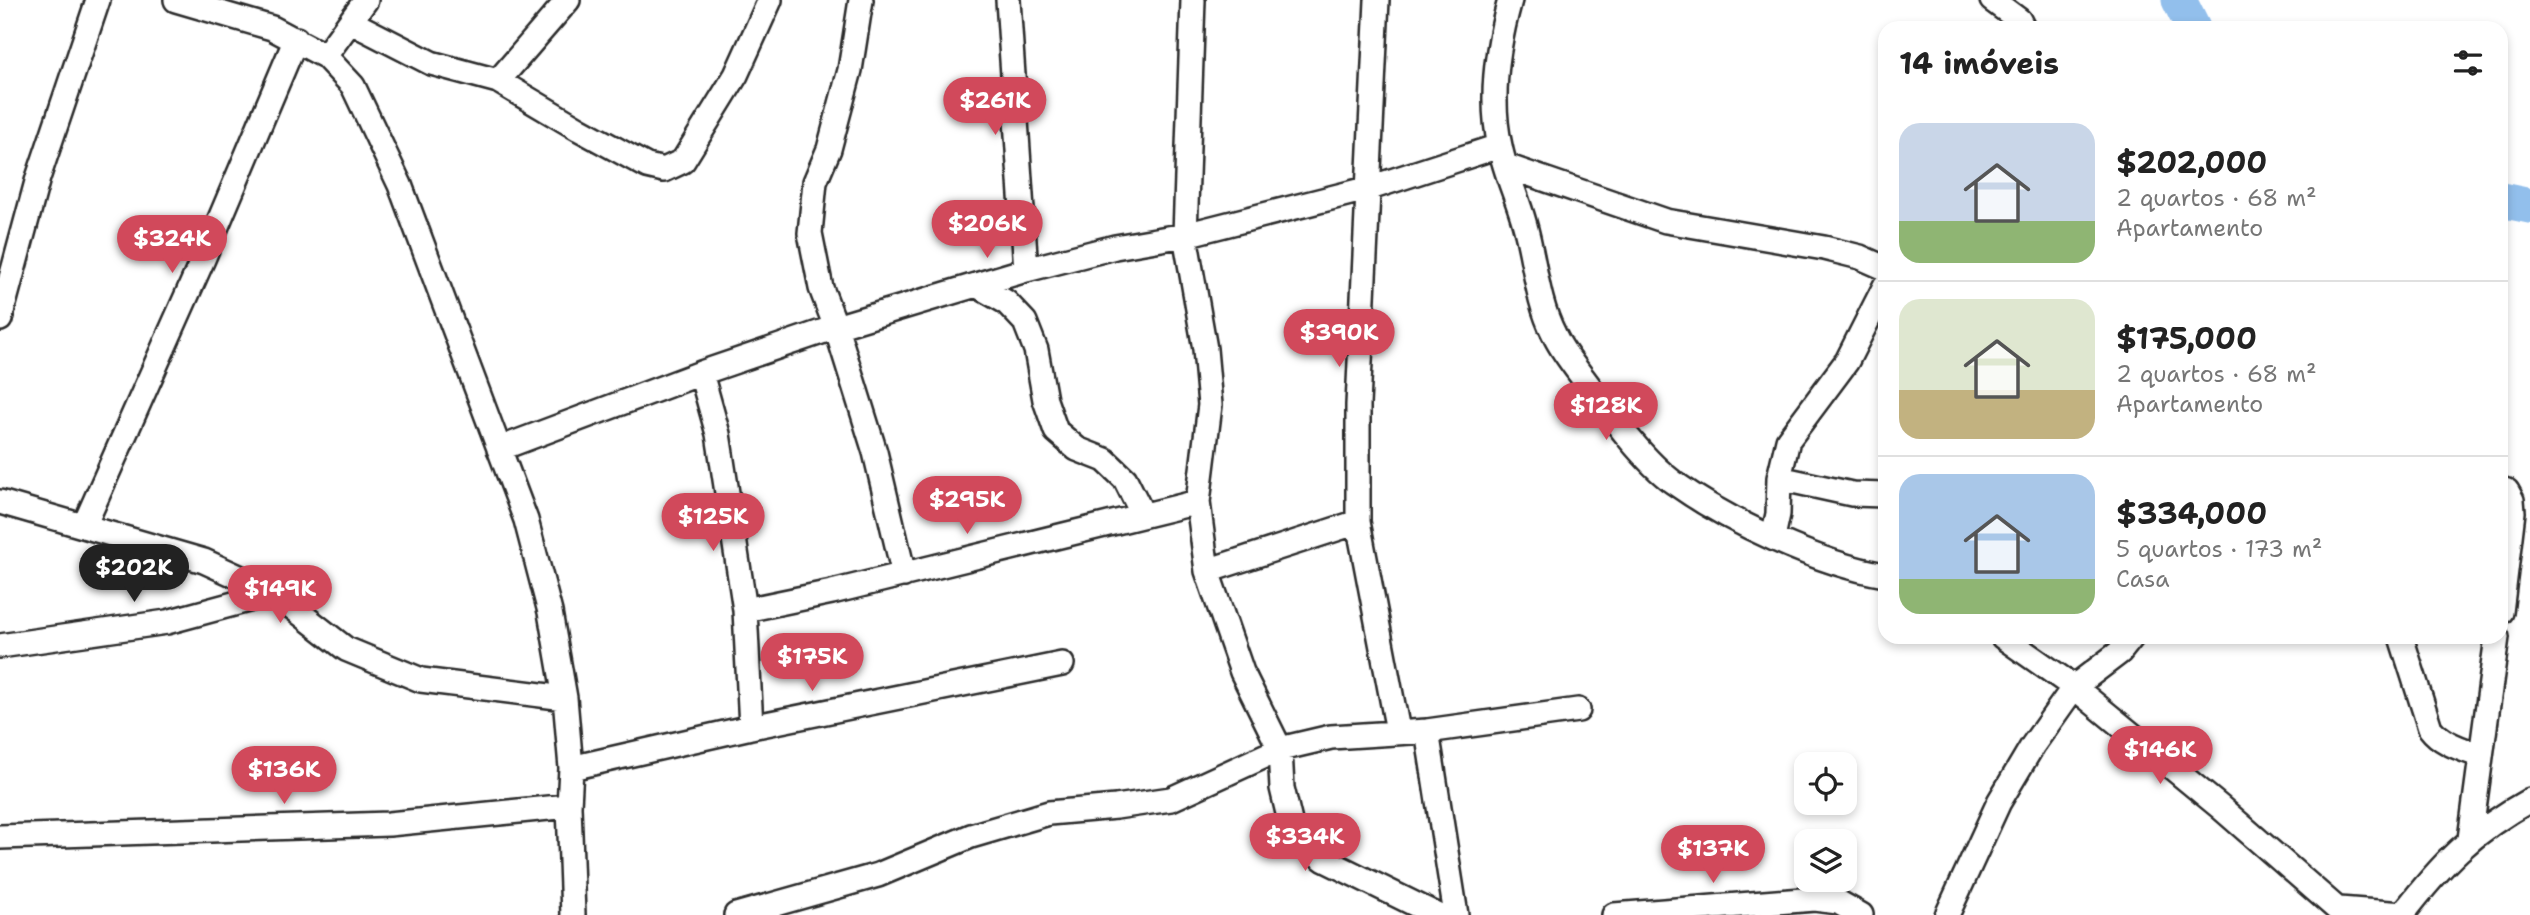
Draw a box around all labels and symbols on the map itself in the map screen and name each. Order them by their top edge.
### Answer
pin: $261K [946,78,1044,137]
pin: $206K [938,201,1036,260]
pin: $324K [123,216,221,275]
pin: $390K [1290,310,1388,369]
pin: $128K [1557,382,1655,442]
pin: $295K [918,476,1016,536]
pin: $125K [664,494,762,553]
pin: $202K [85,544,183,604]
pin: $149K [231,566,329,625]
pin: $175K [763,634,861,693]
pin: $146K [2111,726,2209,786]
pin: $136K [235,746,333,806]
pin: $334K [1256,814,1354,873]
pin: $137K [1664,826,1762,885]

